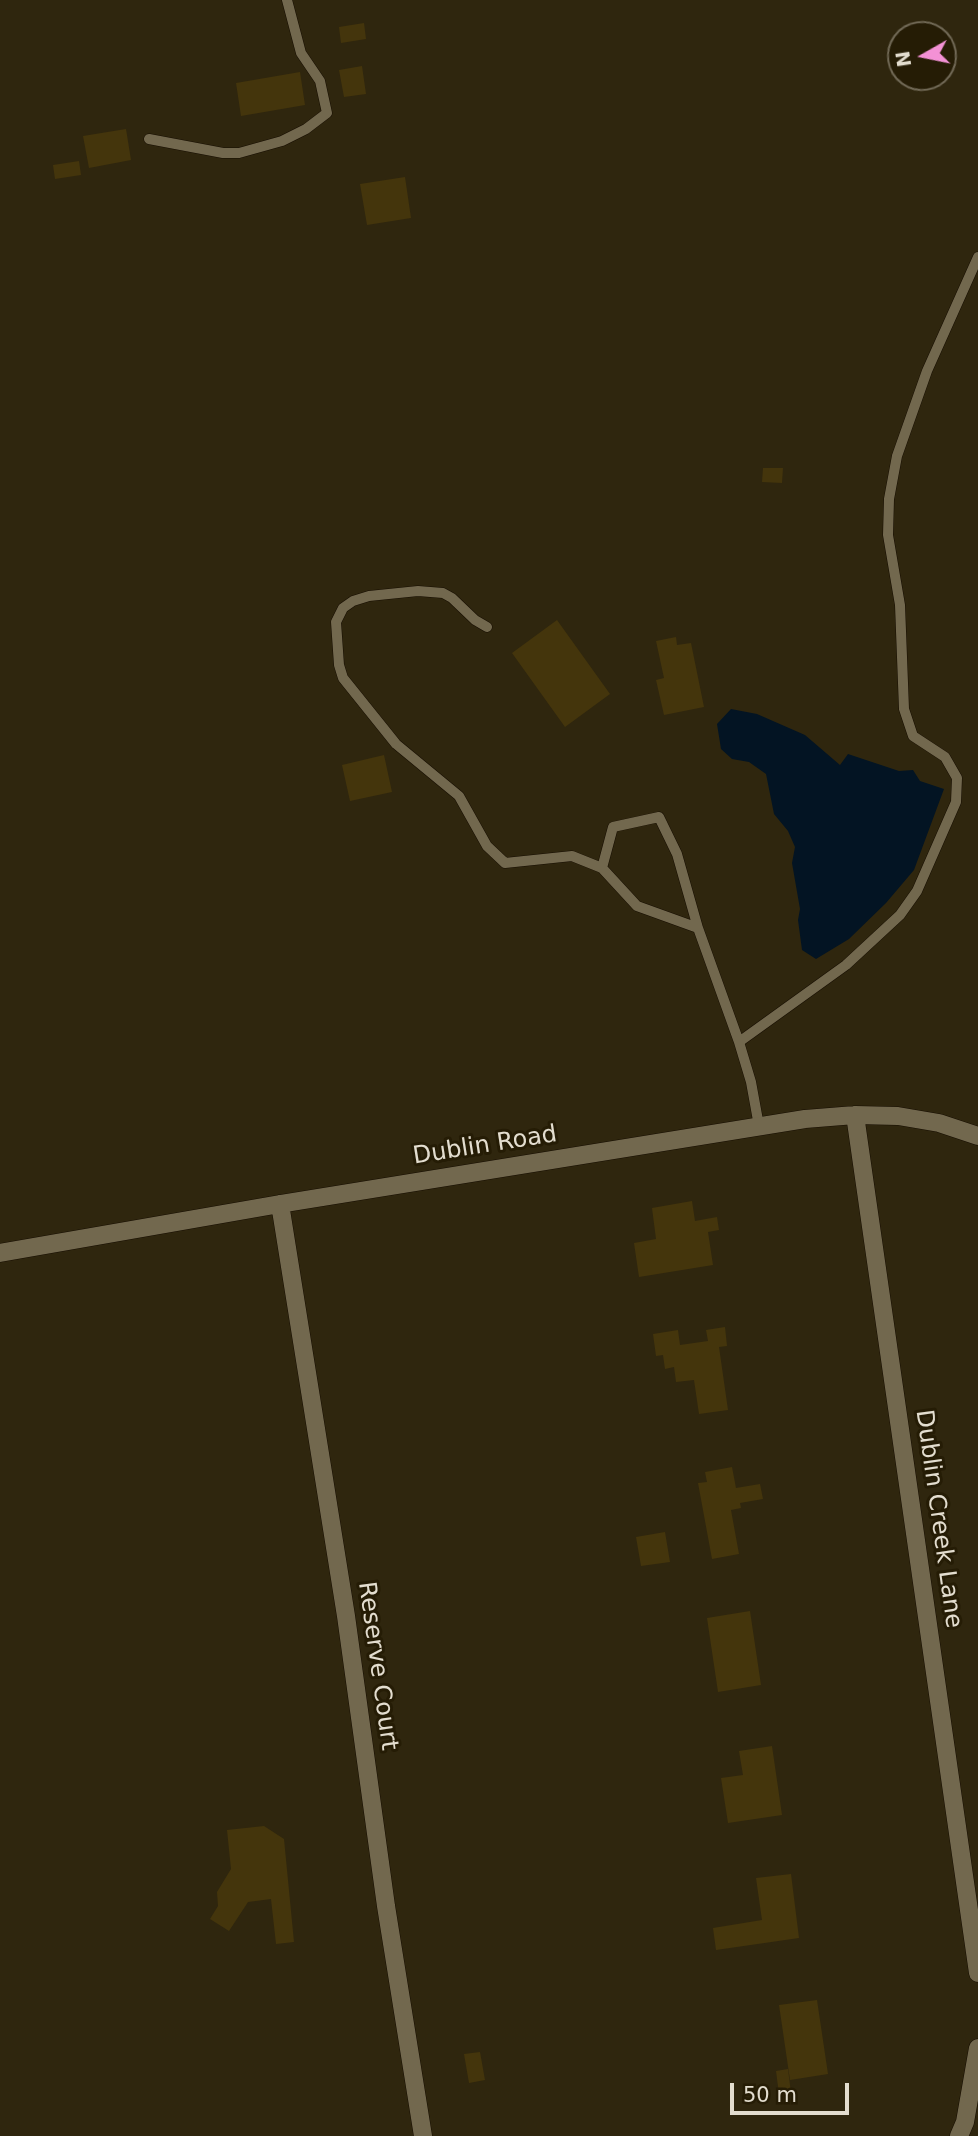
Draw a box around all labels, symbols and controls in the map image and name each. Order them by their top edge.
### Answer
north arrow [887,21,957,91]
text: N [891,49,915,69]
street label: Dublin Road [411,1120,559,1172]
street label: Dublin Creek Lane [908,1408,968,1630]
street label: Reserve Court [351,1580,403,1752]
scale bar [733,2070,852,2114]
text: 50 m [743,2083,797,2107]

